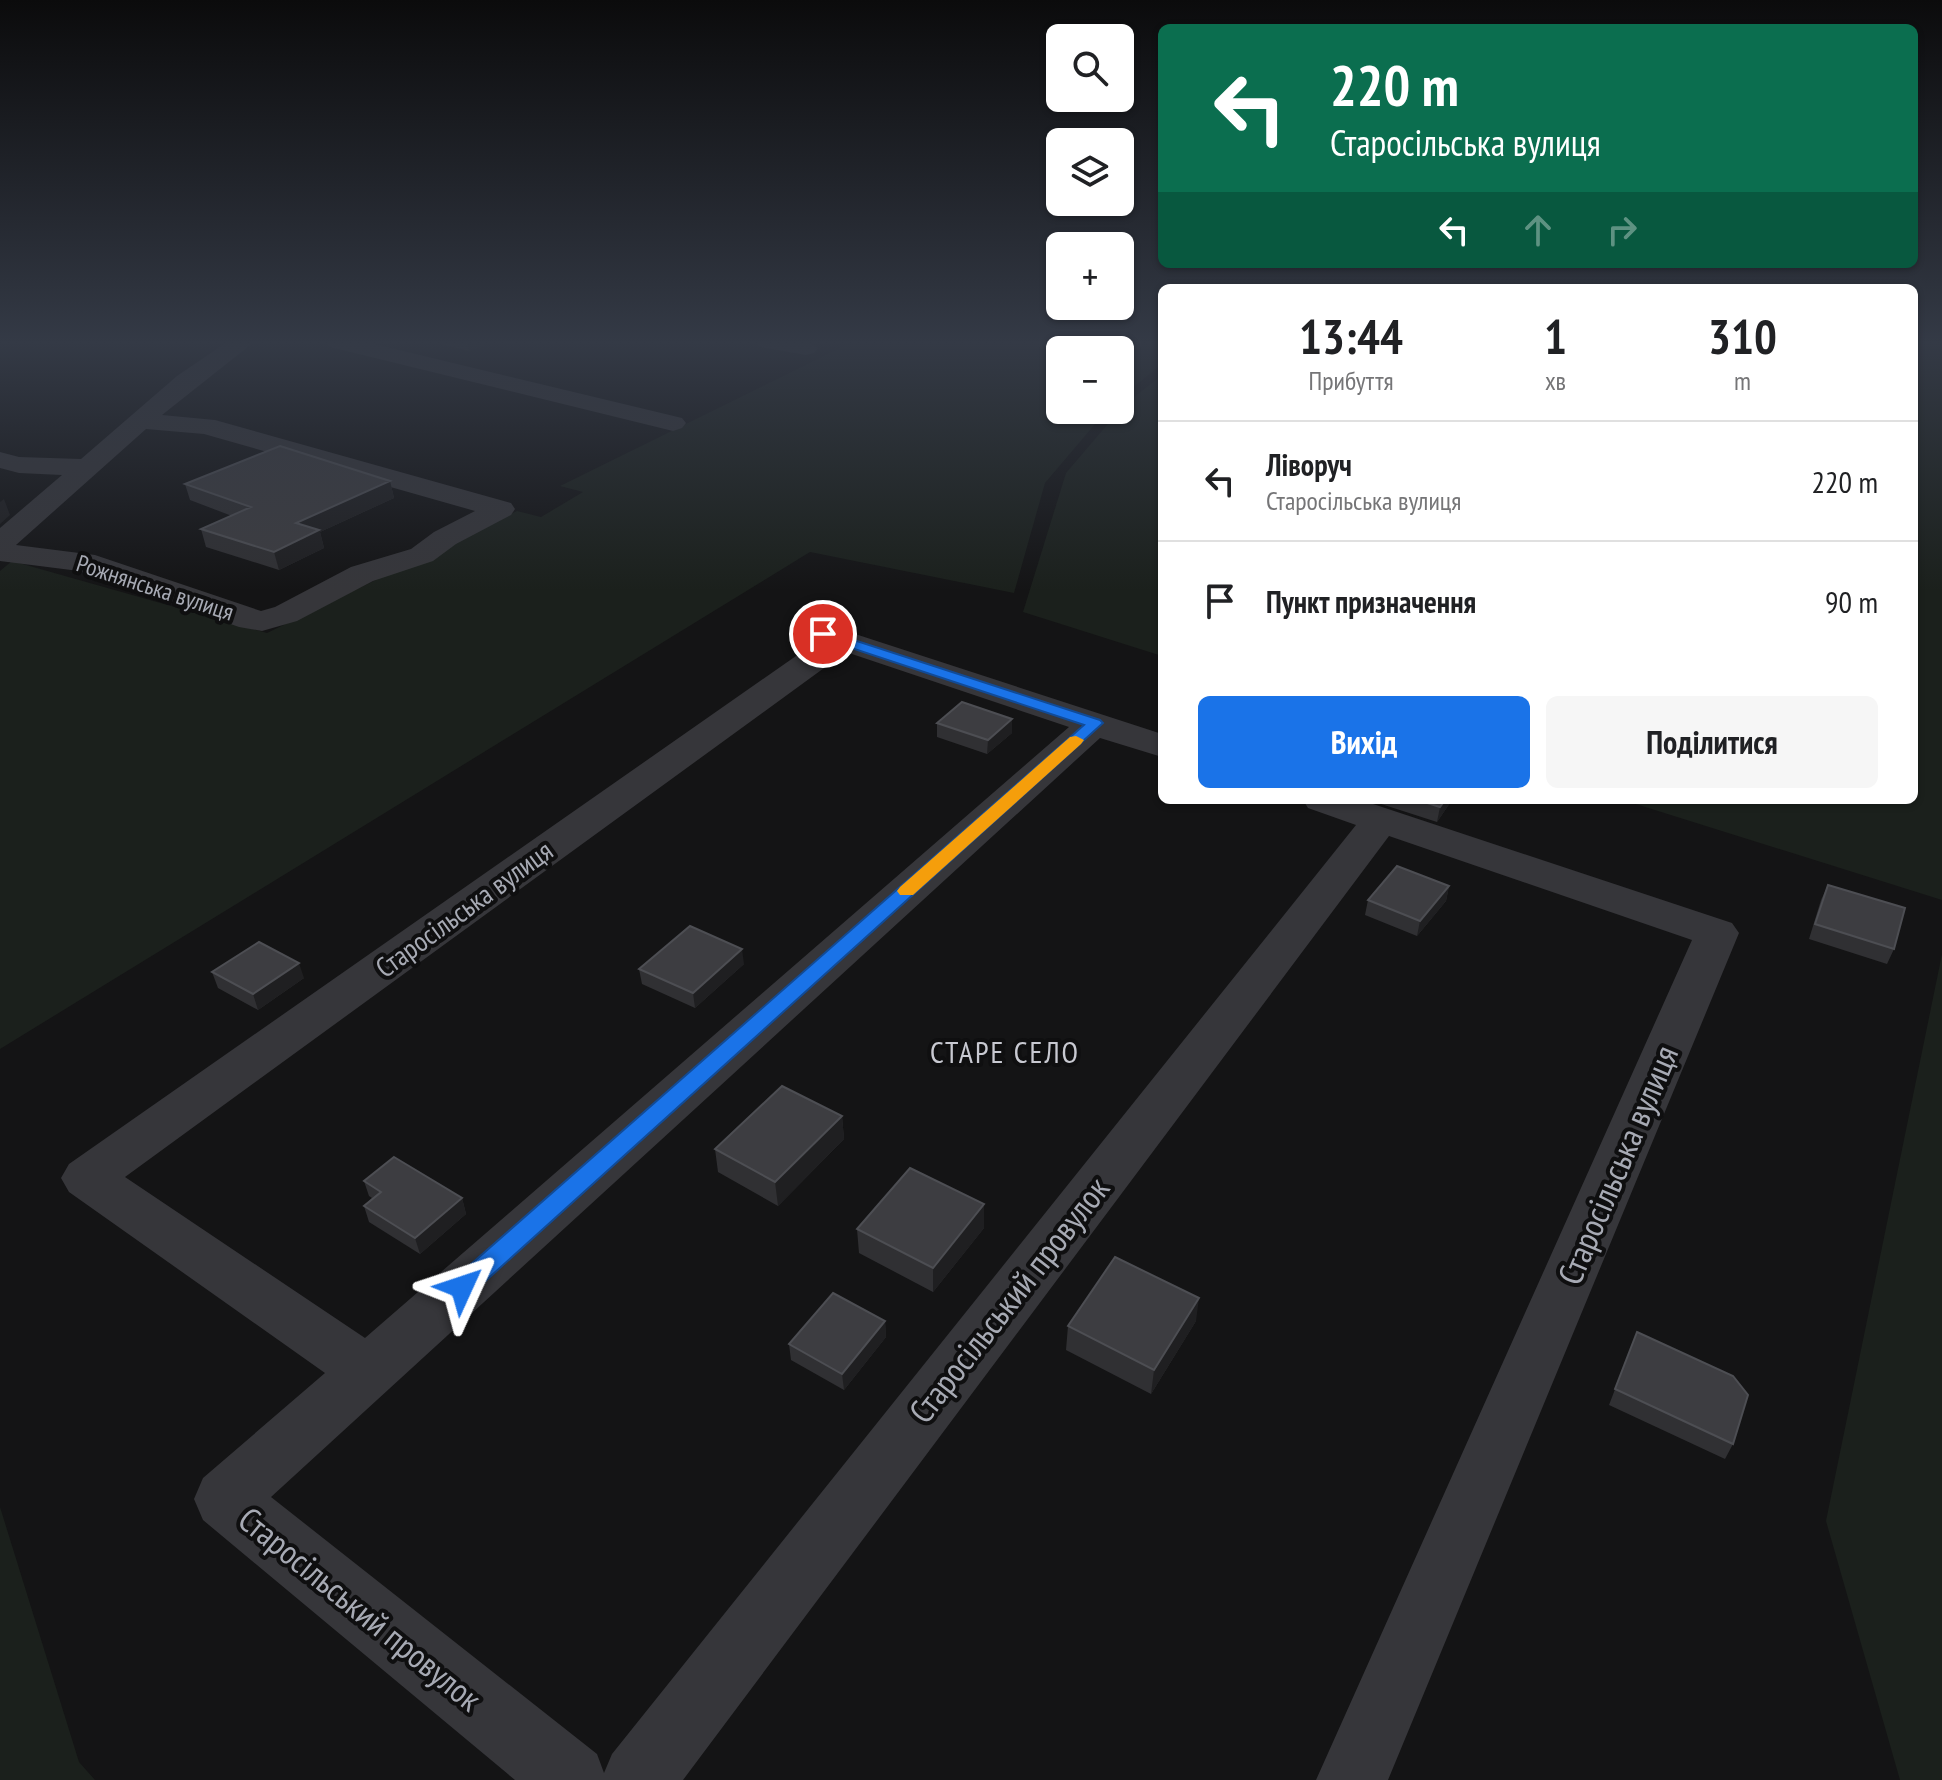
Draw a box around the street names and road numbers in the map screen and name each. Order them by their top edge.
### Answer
street label: Рожнянська вулиця [73,548,238,628]
street label: Старосільська вулиця [368,832,560,985]
street label: Старосільська вулиця [1547,1038,1687,1291]
street label: Старосільський провулок [898,1167,1118,1431]
street label: Старосільський провулок [230,1497,491,1720]

